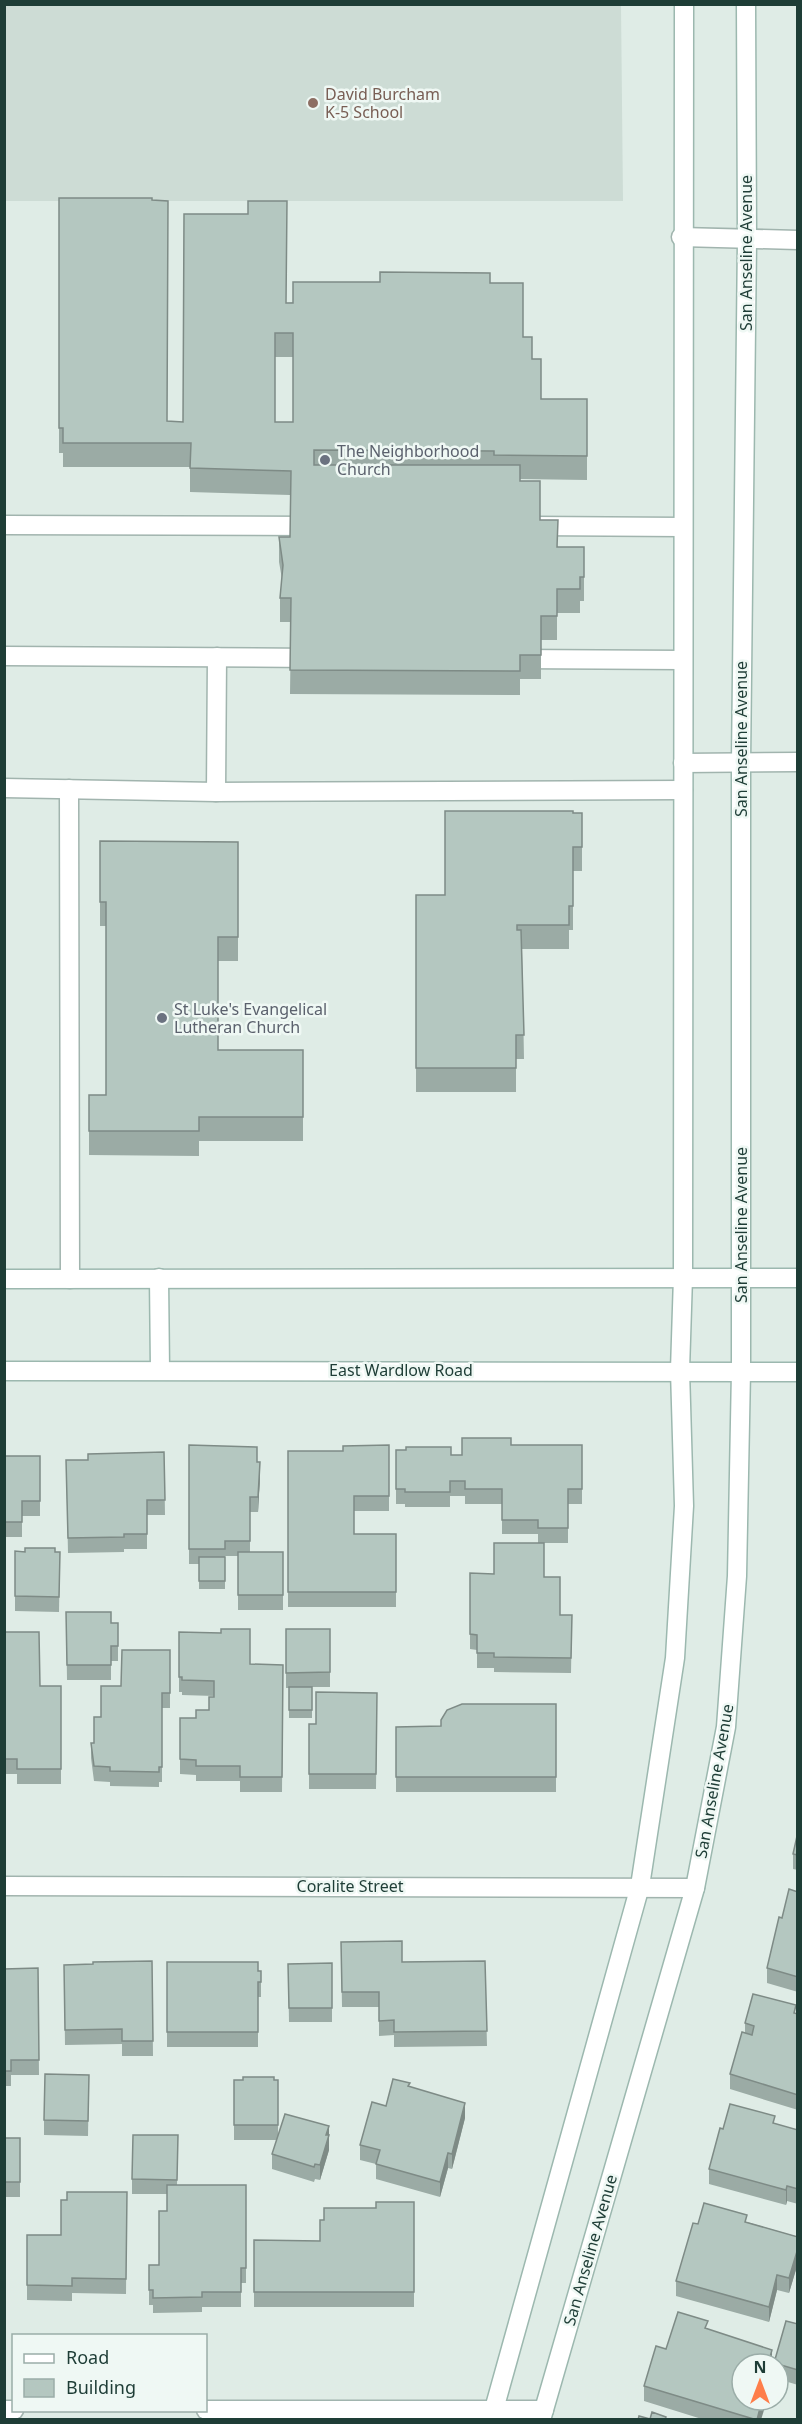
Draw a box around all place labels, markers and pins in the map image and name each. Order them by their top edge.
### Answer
place label: David Burcham K-5 School [325,83,440,123]
marker: David Burcham K-5 School [306,96,320,110]
place label: The Neighborhood Church [337,440,479,480]
marker: The Neighborhood Church [318,453,332,467]
place label: St Luke's Evangelical Lutheran Church [174,998,327,1038]
marker: St Luke's Evangelical Lutheran Church [155,1011,169,1025]

